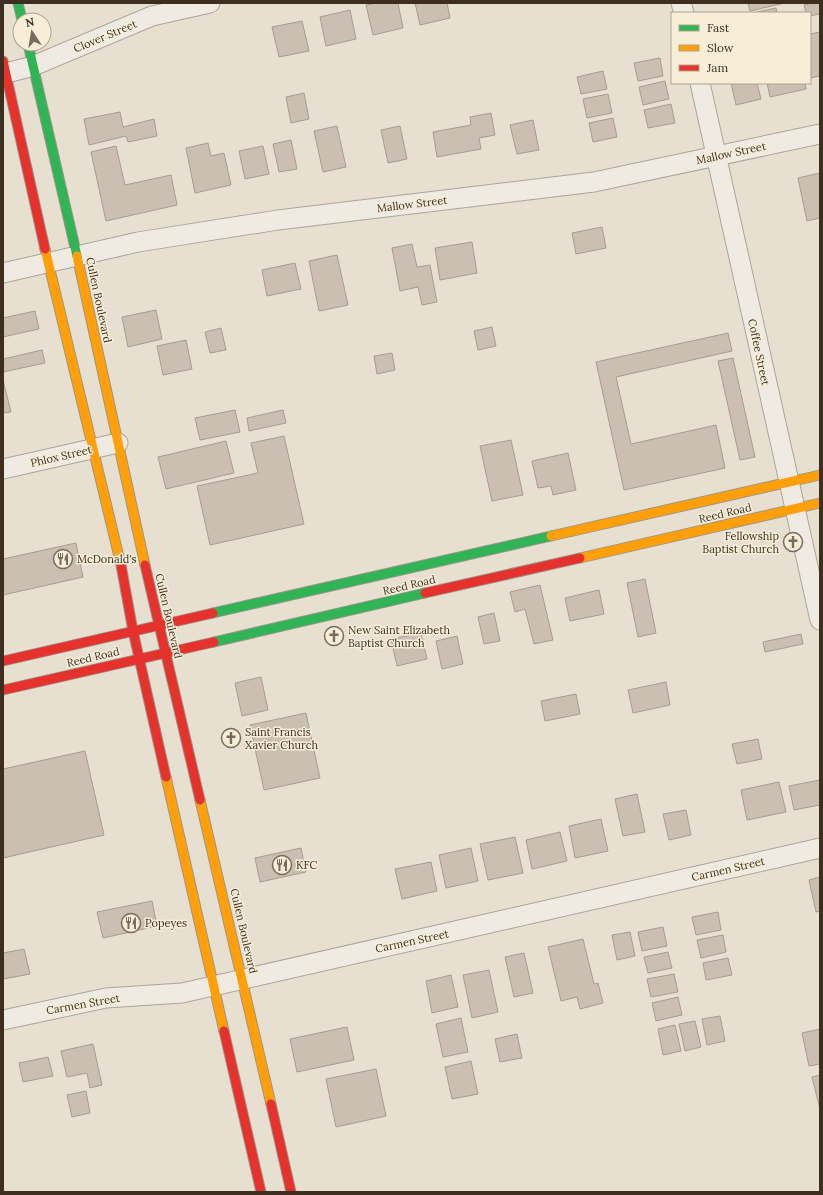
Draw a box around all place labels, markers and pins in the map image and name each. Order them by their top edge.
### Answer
place label: Fellowship Baptist Church [702,529,779,556]
church icon: Fellowship Baptist Church [782,531,804,553]
restaurant icon: McDonald's [52,548,74,570]
place label: McDonald's [77,552,137,566]
place label: New Saint Elizabeth Baptist Church [348,623,450,650]
church icon: New Saint Elizabeth Baptist Church [323,625,345,647]
place label: Saint Francis Xavier Church [245,725,319,752]
church icon: Saint Francis Xavier Church [220,727,242,749]
restaurant icon: KFC [271,854,293,876]
place label: KFC [296,858,317,872]
restaurant icon: Popeyes [120,912,142,934]
place label: Popeyes [145,916,187,930]

